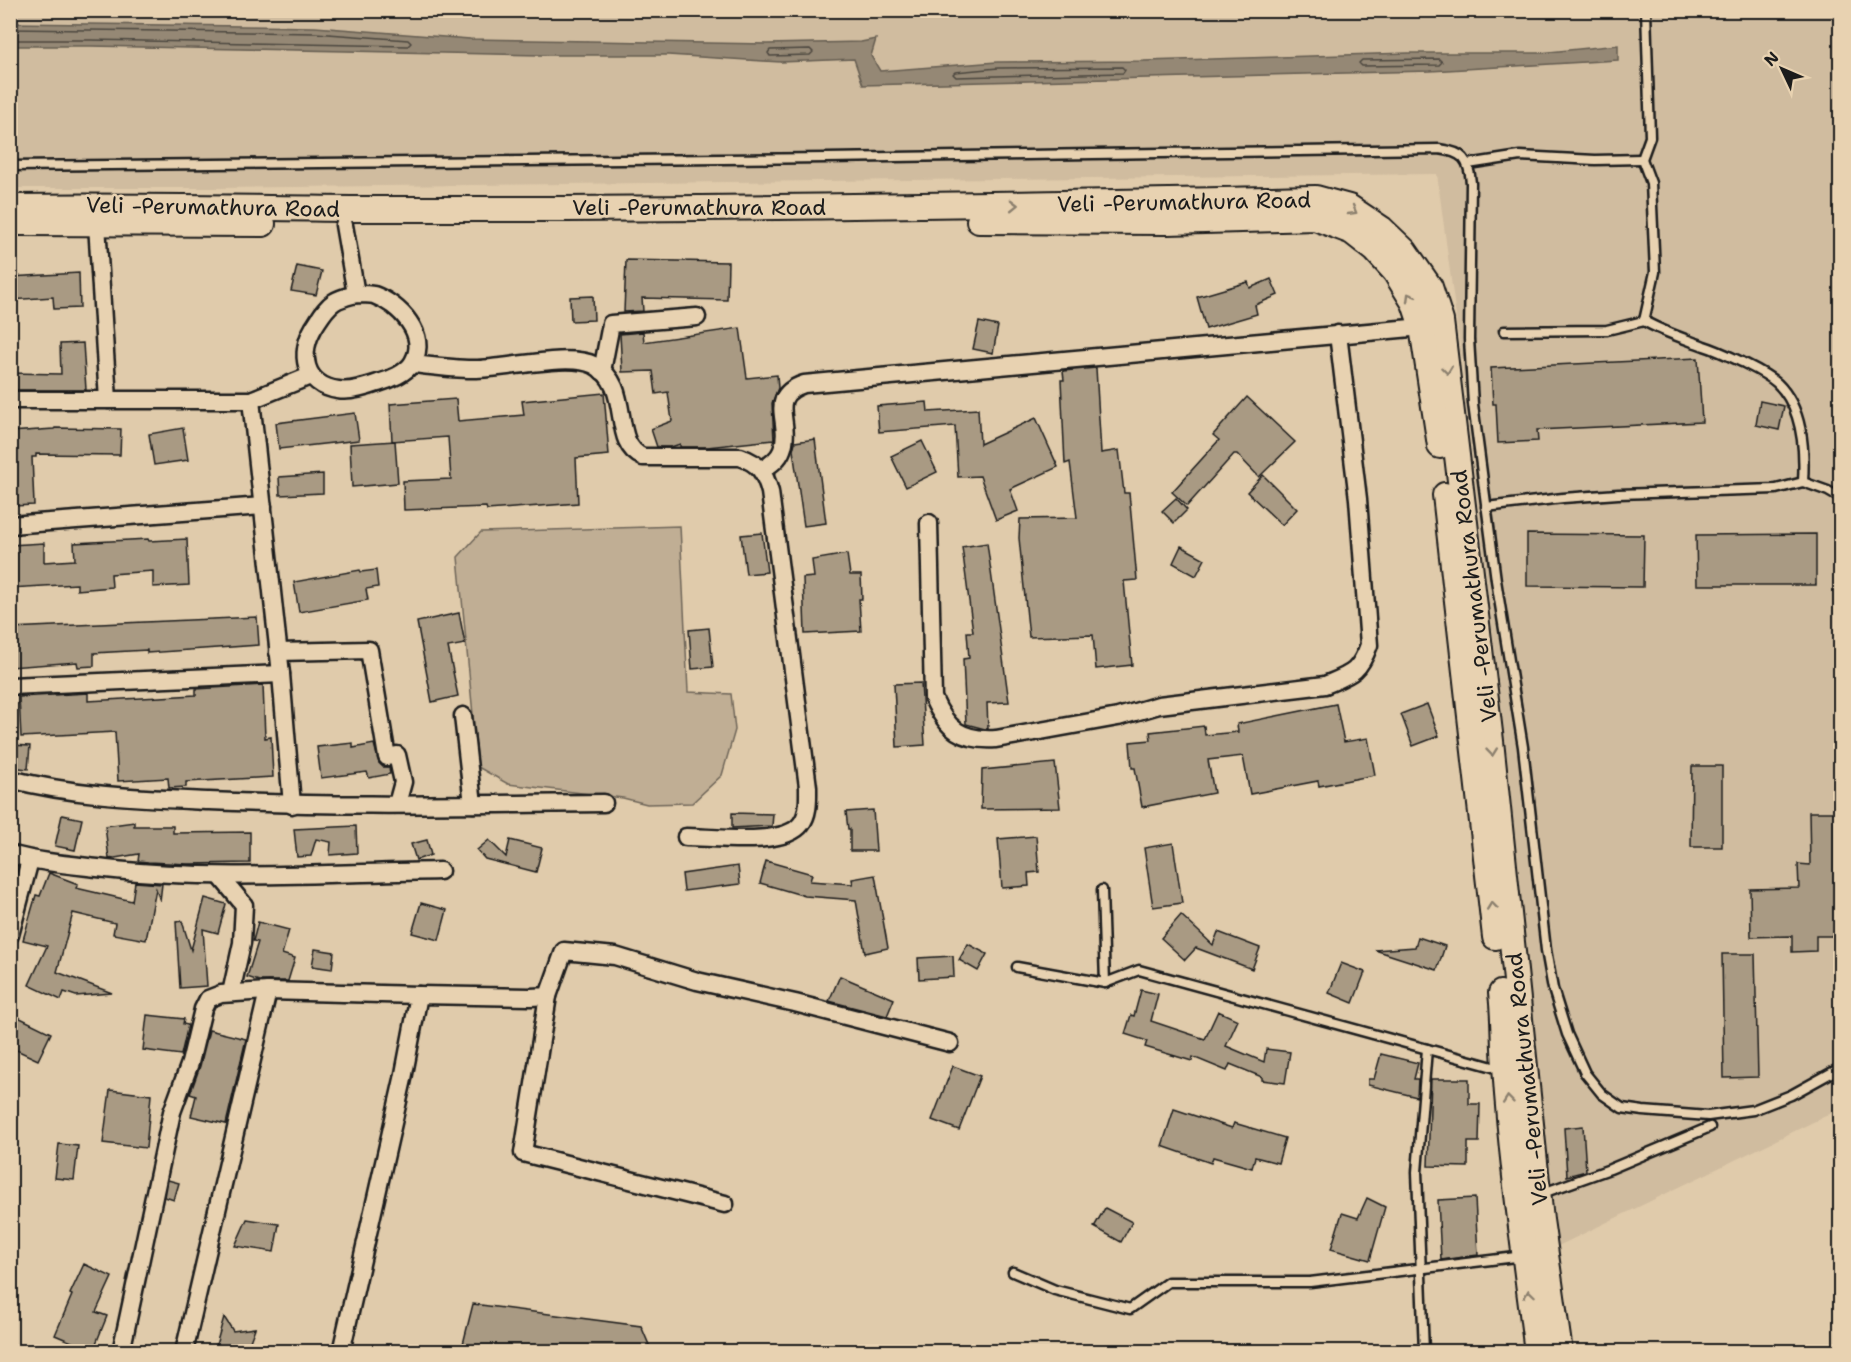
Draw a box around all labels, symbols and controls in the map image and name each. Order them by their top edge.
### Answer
north arrow [1752,39,1812,99]
text: N [1760,47,1784,71]
street label: Veli -Perumathura Road [1057,185,1311,219]
street label: Veli -Perumathura Road [86,190,340,224]
street label: Veli -Perumathura Road [572,193,826,222]
one-way arrow [1009,198,1018,211]
one-way arrow [1347,204,1357,215]
one-way arrow [1406,293,1418,303]
one-way arrow [1440,366,1453,375]
street label: Veli -Perumathura Road [1444,468,1504,724]
one-way arrow [1486,747,1498,756]
one-way arrow [1486,901,1498,910]
street label: Veli -Perumathura Road [1499,951,1555,1207]
one-way arrow [1502,1095,1515,1104]
one-way arrow [1524,1289,1536,1298]

